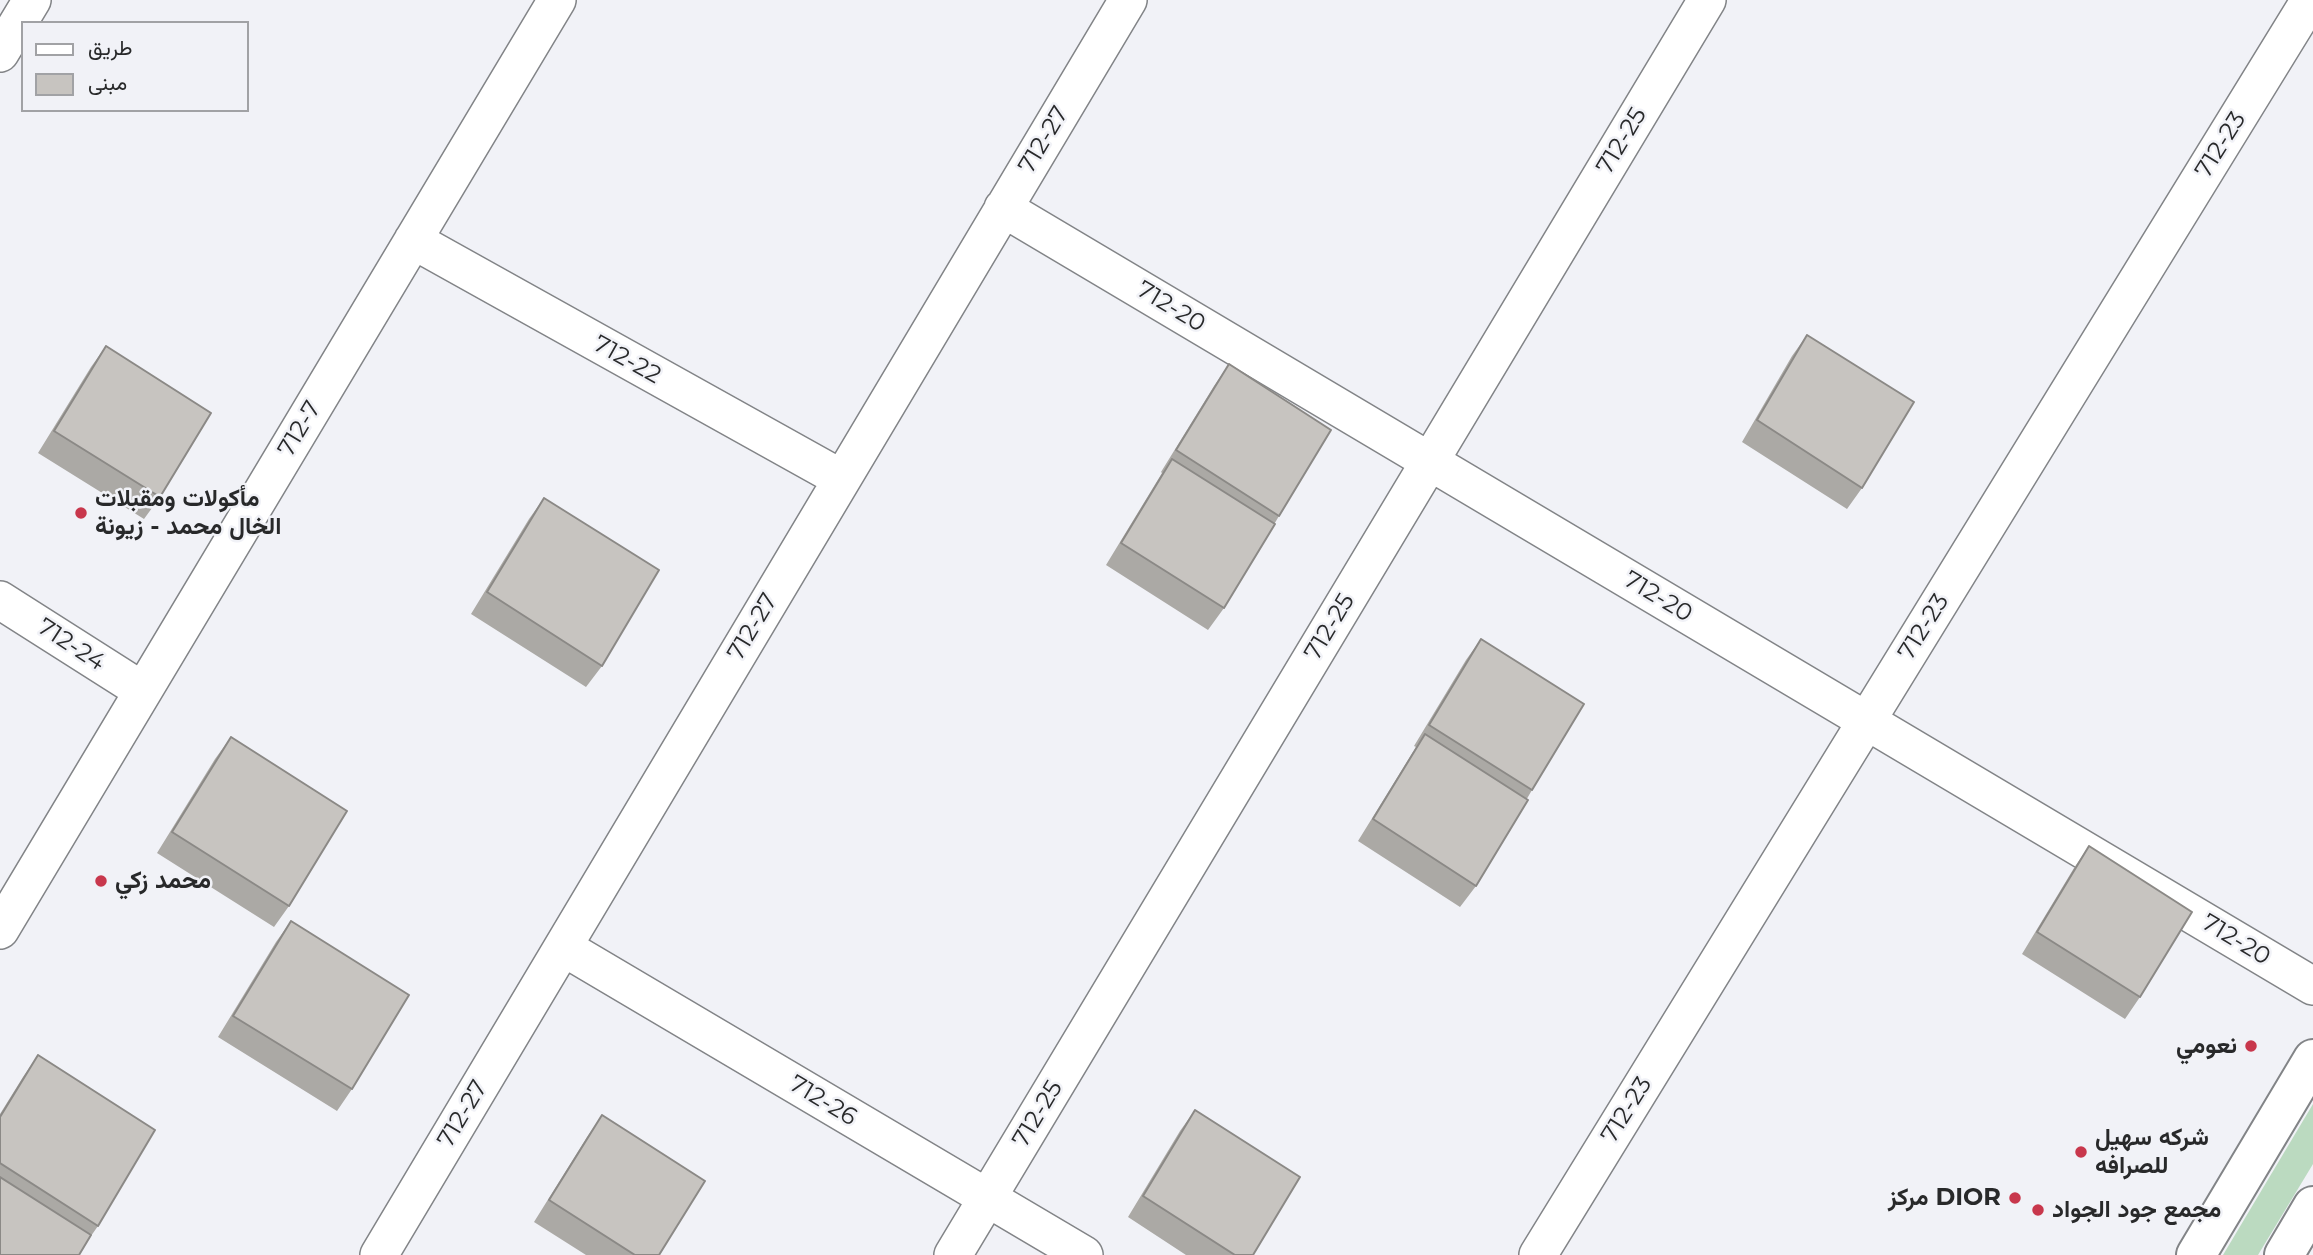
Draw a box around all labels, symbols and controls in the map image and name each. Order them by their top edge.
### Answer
legend [21,21,248,112]
text: طريق [88,35,133,60]
text: مبنى [88,70,127,95]
street label: 712-27 [1013,101,1075,179]
street label: 712-25 [1591,102,1653,180]
street label: 712-23 [2190,107,2252,183]
street label: 712-20 [1132,275,1210,339]
street label: 712-22 [588,330,666,390]
street label: 712-7 [272,396,328,462]
place label: مأكولات ومقبلات الخال محمد - زيونة [95,485,281,541]
marker: مأكولات ومقبلات الخال محمد - زيونة [73,505,89,521]
street label: 712-20 [1619,565,1697,629]
street label: 712-27 [722,588,784,666]
street label: 712-25 [1299,588,1361,666]
street label: 712-23 [1893,589,1955,665]
street label: 712-24 [32,613,110,677]
place label: محمد زكي [115,867,211,895]
marker: محمد زكي [93,873,109,889]
street label: 712-20 [2197,908,2275,972]
place label: نعومي [2176,1032,2237,1060]
marker: نعومي [2243,1038,2259,1054]
street label: 712-26 [784,1070,862,1132]
street label: 712-23 [1596,1072,1658,1148]
street label: 712-27 [432,1075,494,1153]
street label: 712-25 [1007,1075,1069,1153]
place label: شركه سهيل للصرافه [2095,1124,2209,1180]
marker: شركه سهيل للصرافه [2073,1144,2089,1160]
place label: مركز DIOR [1888,1184,2001,1212]
marker: مركز DIOR [2007,1190,2023,1206]
place label: مجمع جود الجواد [2052,1196,2221,1224]
marker: مجمع جود الجواد [2030,1202,2046,1218]

